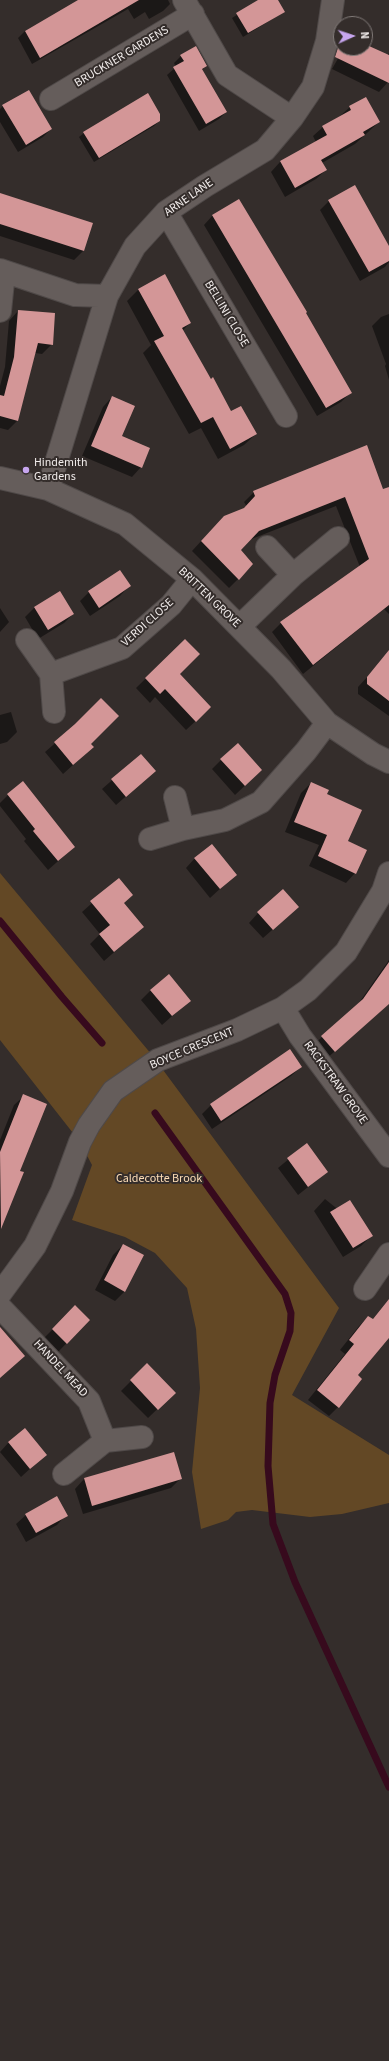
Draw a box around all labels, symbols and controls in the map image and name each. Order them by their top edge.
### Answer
north arrow [333,16,373,56]
street label: BRUCKNER GARDENS [72,23,172,91]
text: N [357,31,372,39]
street label: ARNE LANE [162,176,216,220]
street label: BELLINI CLOSE [201,278,251,350]
place label: Hindemith Gardens [34,456,87,484]
marker: Hindemith Gardens [21,465,31,475]
street label: BRITTEN GROVE [175,565,243,631]
street label: VERDI CLOSE [119,596,177,650]
street label: BOYCE CRESCENT [148,1025,236,1073]
street label: RACKSTRAW GROVE [300,1039,370,1127]
park label: Caldecotte Brook [116,1172,202,1186]
street label: HANDEL MEAD [30,1337,90,1401]

